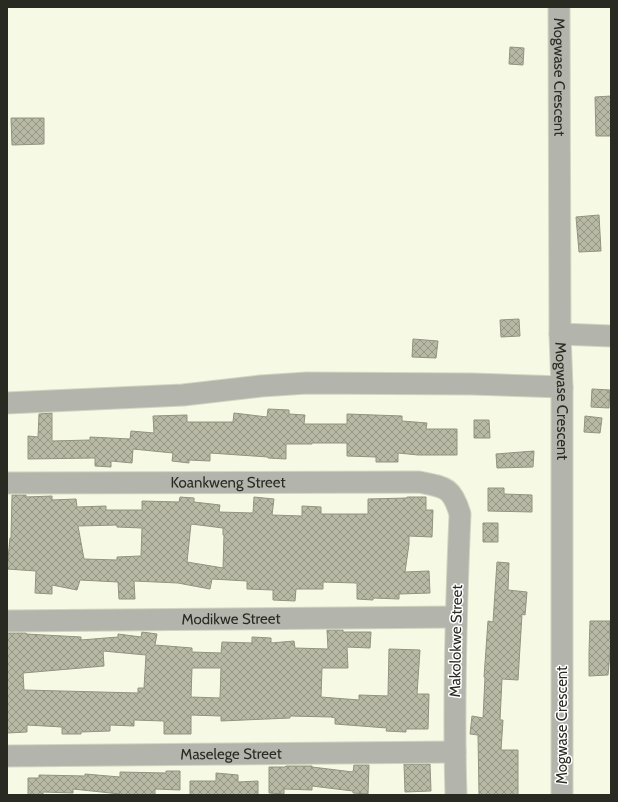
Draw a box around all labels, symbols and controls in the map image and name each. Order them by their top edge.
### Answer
street label: Mogwase Crescent [550,18,568,136]
street label: Mogwase Crescent [551,341,571,460]
street label: Koankweng Street [171,473,285,492]
street label: Makolokwe Street [446,584,466,698]
street label: Modikwe Street [181,610,281,628]
street label: Mogwase Crescent [553,666,571,784]
street label: Maselege Street [180,745,282,763]

